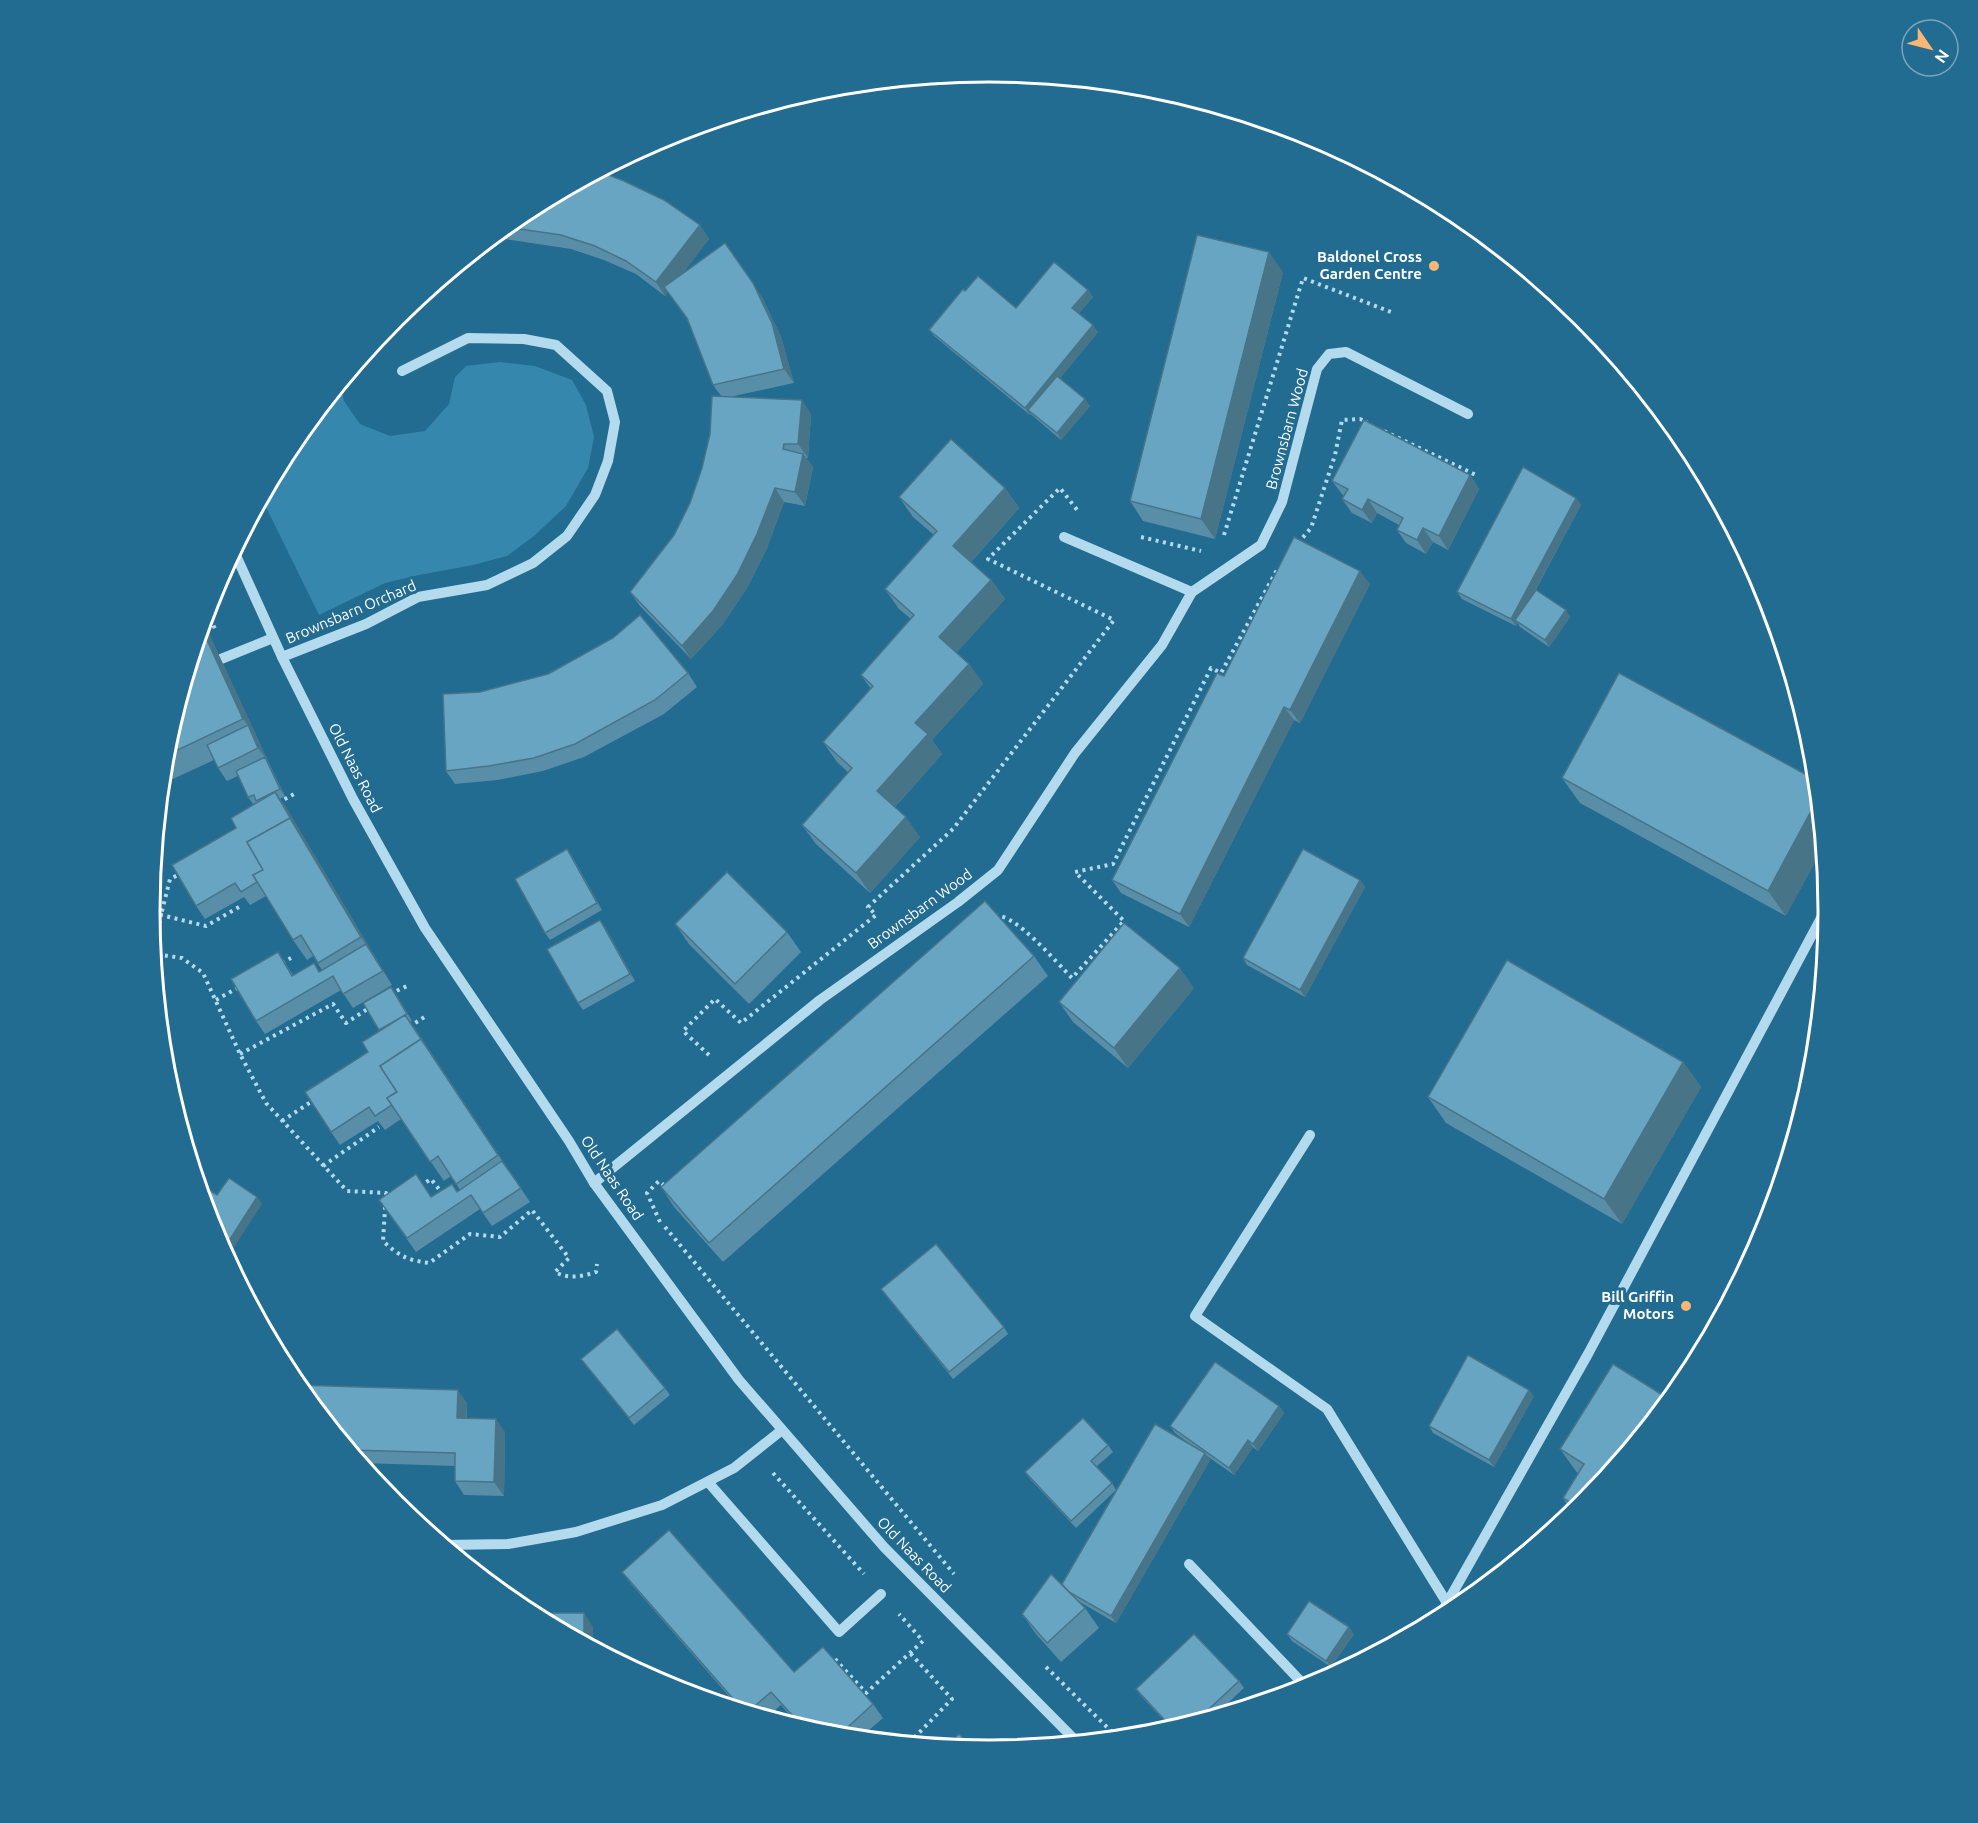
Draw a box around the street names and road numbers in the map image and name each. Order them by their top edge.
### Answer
street label: Brownsbarn Wood [1262,366,1311,491]
street label: Brownsbarn Orchard [283,576,418,647]
street label: Old Naas Road [326,720,385,815]
street label: Brownsbarn Wood [864,865,975,952]
street label: Old Naas Road [578,1132,647,1223]
street label: Old Naas Road [874,1513,955,1596]

